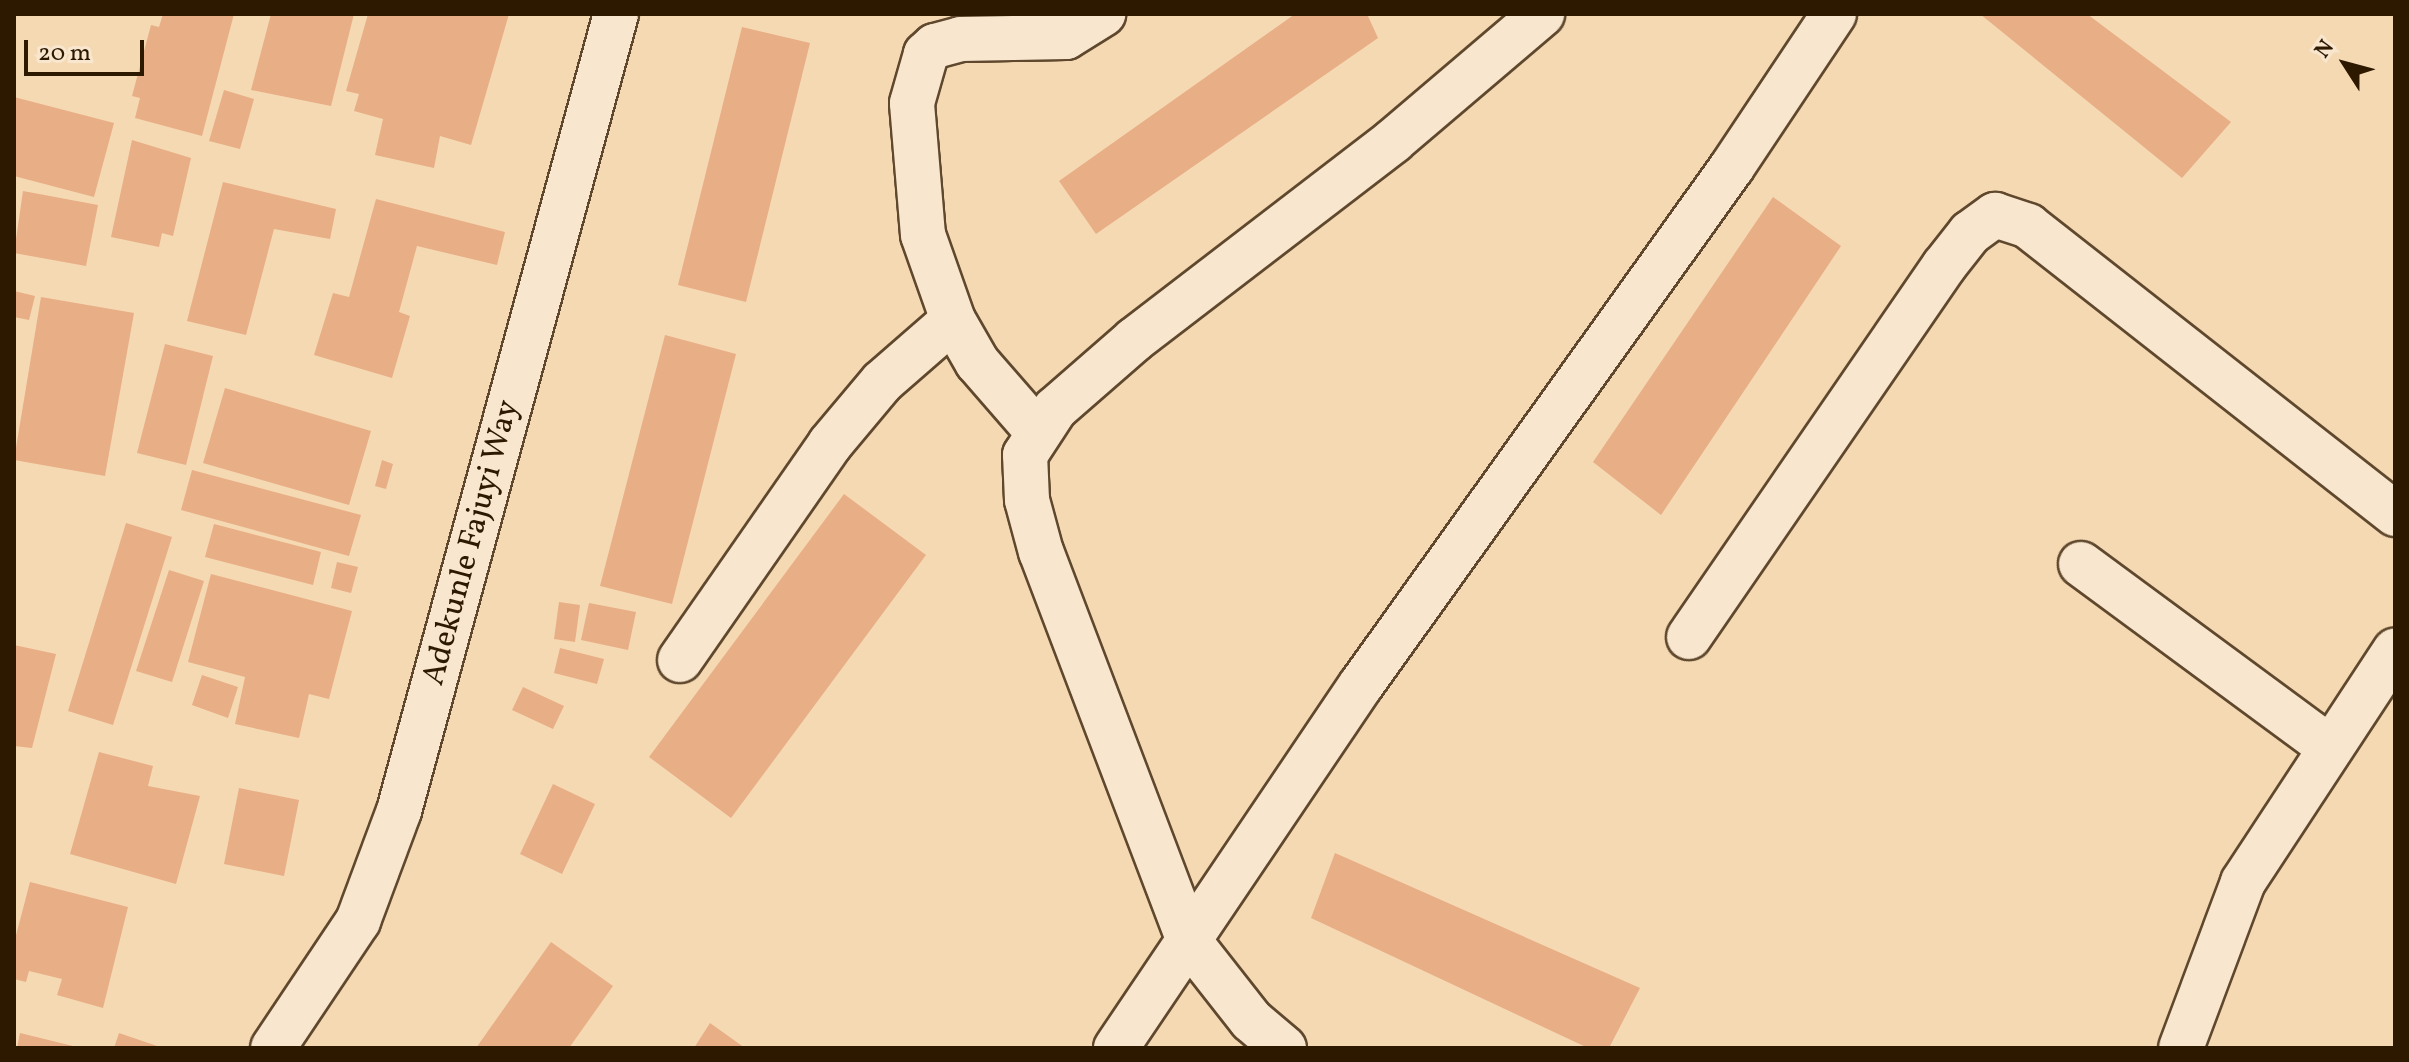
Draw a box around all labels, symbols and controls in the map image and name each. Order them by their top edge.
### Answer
scale bar [28,24,148,74]
north arrow [2305,24,2385,104]
text: N [2308,34,2342,65]
text: 20 m [38,37,91,71]
street label: Adekunle Fajuyi Way [415,396,529,690]

